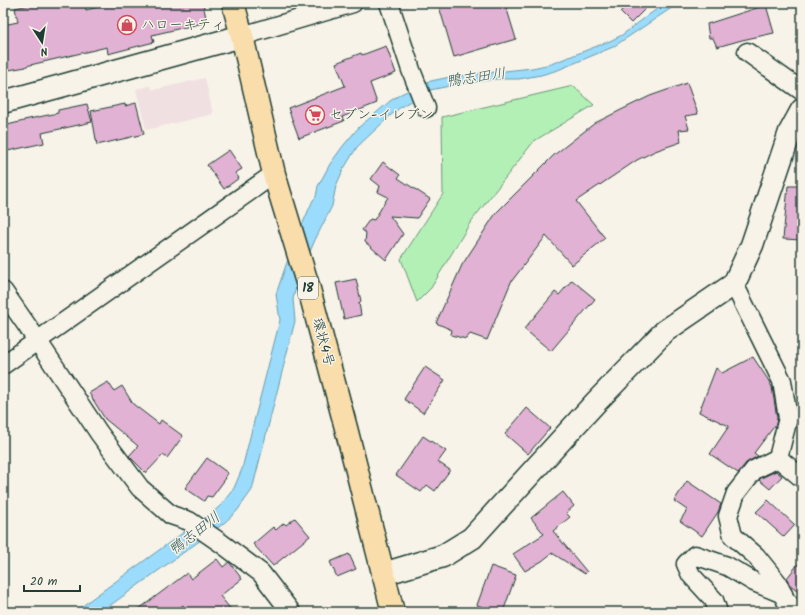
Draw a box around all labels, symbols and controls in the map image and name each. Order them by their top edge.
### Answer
shop icon: ハローキティ [116,14,138,36]
place label: ハローキティ [141,14,225,36]
north arrow [22,22,62,62]
text: N [39,41,49,60]
water label: 鴨志田川 [445,62,507,94]
supermarket icon: セブン-イレブン [304,104,326,126]
place label: セブン-イレブン [329,104,433,126]
road number: 18 [298,277,318,299]
street label: 環状4号 [306,315,340,369]
water label: 鴨志田川 [164,506,226,562]
scale bar [24,567,80,593]
text: 20 m [30,572,58,591]

